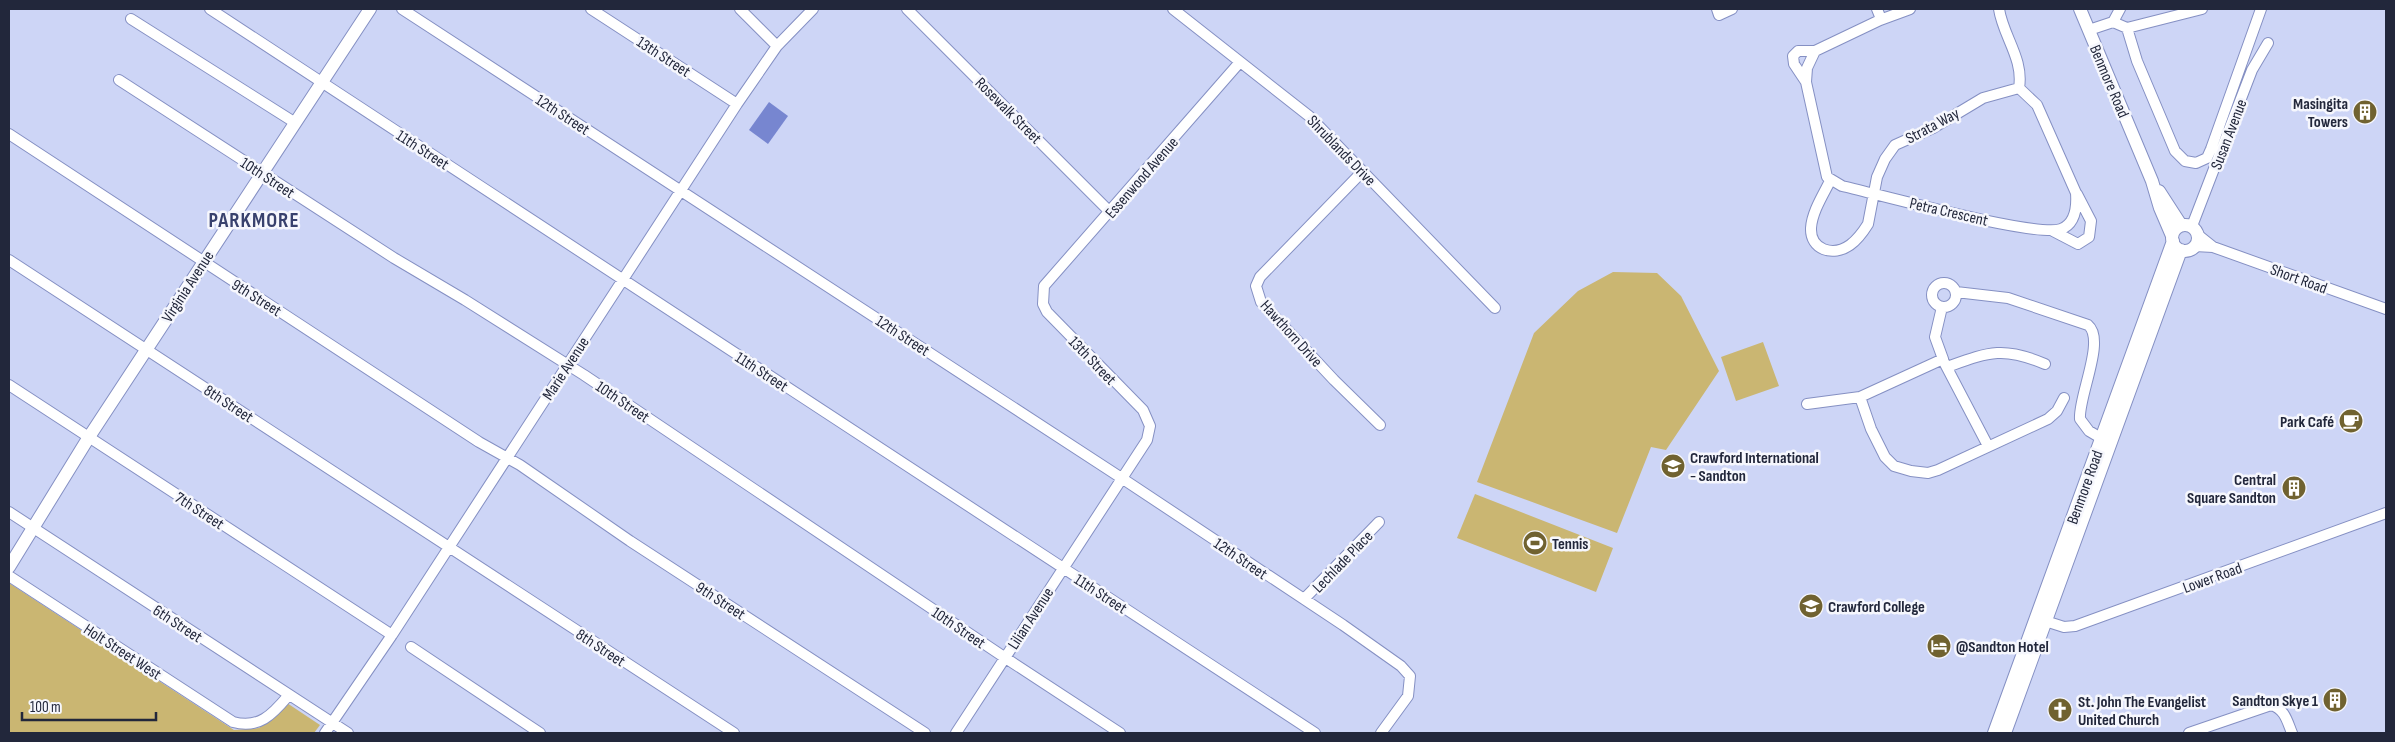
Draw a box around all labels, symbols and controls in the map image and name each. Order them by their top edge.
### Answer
street label: 13th Street [633,33,694,82]
street label: Benmore Road [2085,42,2132,121]
street label: Rosewalk Street [971,74,1045,148]
street label: 12th Street [532,91,593,140]
place label: Masingita Towers [2293,95,2348,132]
street label: Susan Avenue [2207,97,2252,172]
building icon: Masingita Towers [2352,99,2378,125]
street label: Strata Way [1903,104,1963,148]
street label: Shrublands Drive [1303,112,1379,190]
street label: 11th Street [392,126,452,174]
street label: Essenwood Avenue [1102,133,1183,223]
street label: 10th Street [237,154,298,203]
street label: Petra Crescent [1908,194,1990,231]
district label: PARKMORE [208,208,300,233]
street label: Virginia Avenue [158,248,218,326]
street label: Short Road [2267,260,2330,298]
street label: 9th Street [228,276,285,321]
street label: Hawthorn Drive [1256,297,1326,371]
street label: 12th Street [872,312,933,361]
street label: 13th Street [1064,333,1120,389]
street label: Marie Avenue [539,334,594,404]
street label: 11th Street [731,348,791,396]
street label: 10th Street [592,377,653,427]
street label: 8th Street [200,381,257,427]
cafe icon: Park Café [2338,408,2364,434]
place label: Park Café [2280,413,2334,432]
street label: Benmore Road [2063,448,2108,527]
place label: Crawford International - Sandton [1690,449,1819,486]
school or university icon: Crawford International - Sandton [1660,453,1686,479]
place label: Central Square Sandton [2187,471,2276,508]
building icon: Central Square Sandton [2281,475,2307,501]
street label: 7th Street [171,488,227,534]
street label: Lechlade Place [1309,527,1377,597]
sports icon: Tennis [1522,530,1548,556]
street label: 12th Street [1210,534,1271,584]
place label: Tennis [1552,535,1588,554]
street label: Lower Road [2180,559,2245,598]
street label: 11th Street [1070,570,1130,618]
street label: 9th Street [692,578,749,624]
street label: Lilian Avenue [1004,584,1058,653]
school or university icon: Crawford College [1798,593,1824,619]
place label: Crawford College [1828,598,1925,617]
street label: 6th Street [149,601,206,647]
street label: 10th Street [928,603,989,653]
street label: Holt Street West [80,620,165,684]
street label: 8th Street [572,625,629,671]
hotel icon: @Sandton Hotel [1926,633,1952,659]
place label: @Sandton Hotel [1956,638,2049,657]
building icon: Sandton Skye 1 [2322,687,2348,713]
scale bar [22,690,156,722]
place label: Sandton Skye 1 [2232,692,2319,711]
place label: St. John The Evangelist United Church [2078,693,2206,730]
church icon: St. John The Evangelist United Church [2047,697,2073,723]
text: 100 m [30,698,61,717]

